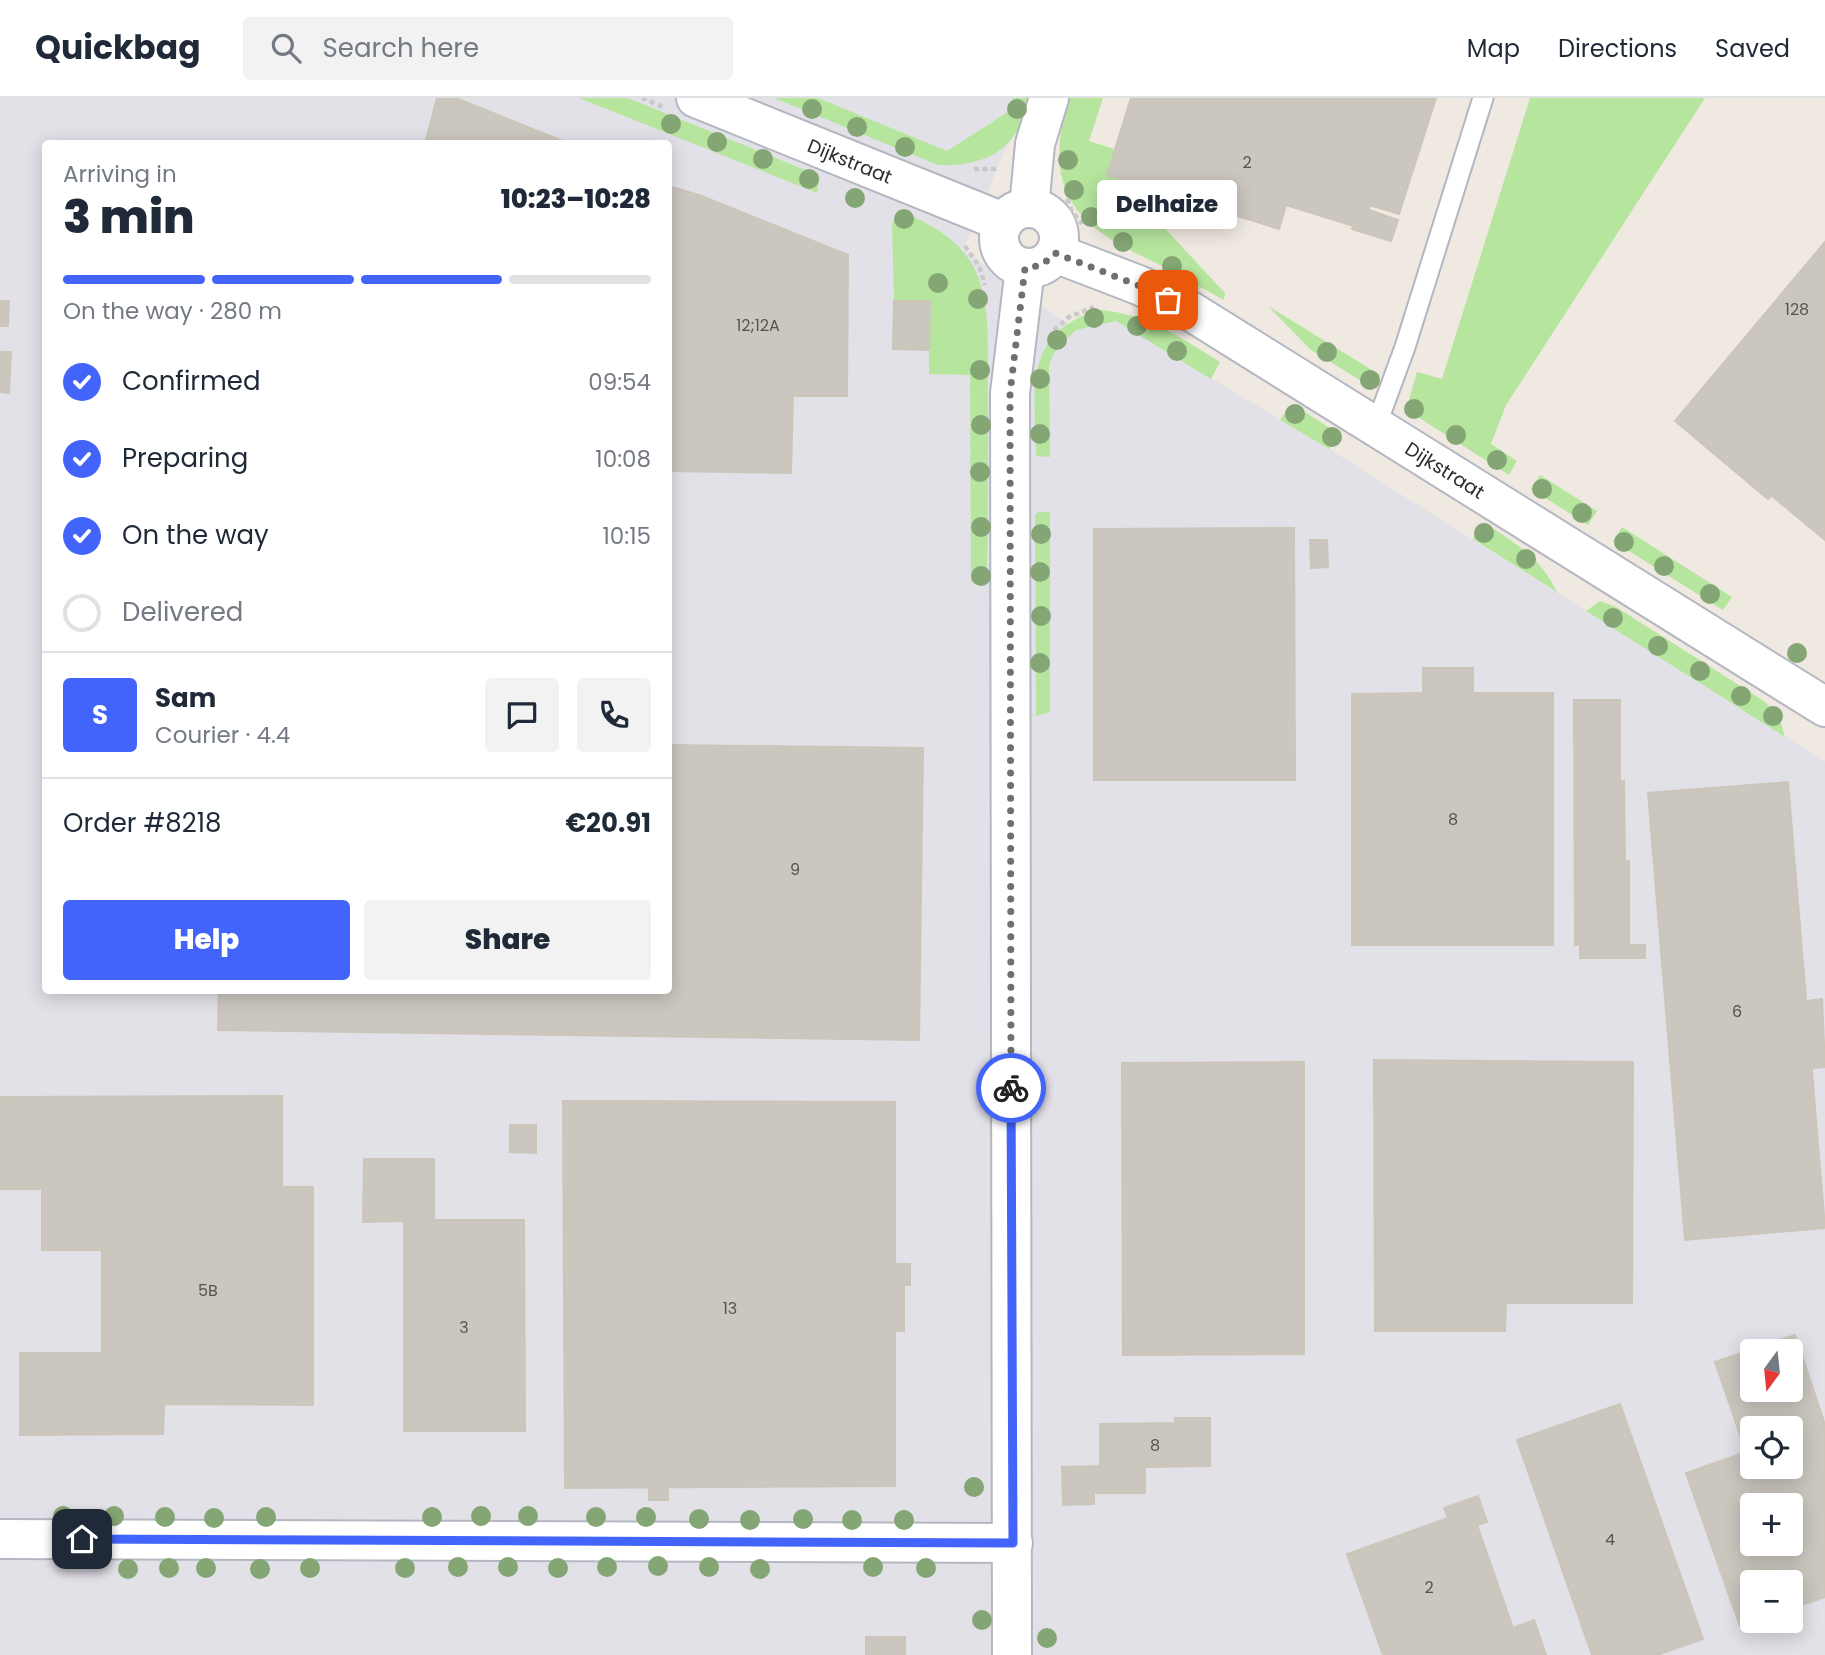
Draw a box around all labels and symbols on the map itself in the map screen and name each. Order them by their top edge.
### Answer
street label: Dijkstraat [803,132,896,191]
house number: 2 [1242,151,1252,174]
callout: Delhaize [1098,181,1238,230]
pin [1138,270,1198,330]
house number: 128 [1785,298,1809,321]
house number: 12;12A [736,314,780,337]
street label: Dijkstraat [1400,435,1490,506]
house number: 8 [1448,808,1458,831]
house number: 9 [790,858,800,881]
house number: 6 [1732,1000,1742,1023]
courier [976,1053,1046,1123]
house number: 5B [198,1279,218,1302]
house number: 13 [723,1297,737,1320]
house number: 3 [459,1316,469,1339]
north arrow [1740,1339,1802,1402]
house number: 8 [1150,1434,1160,1457]
pin [52,1509,112,1569]
house number: 4 [1605,1528,1615,1551]
house number: 2 [1424,1576,1434,1599]

